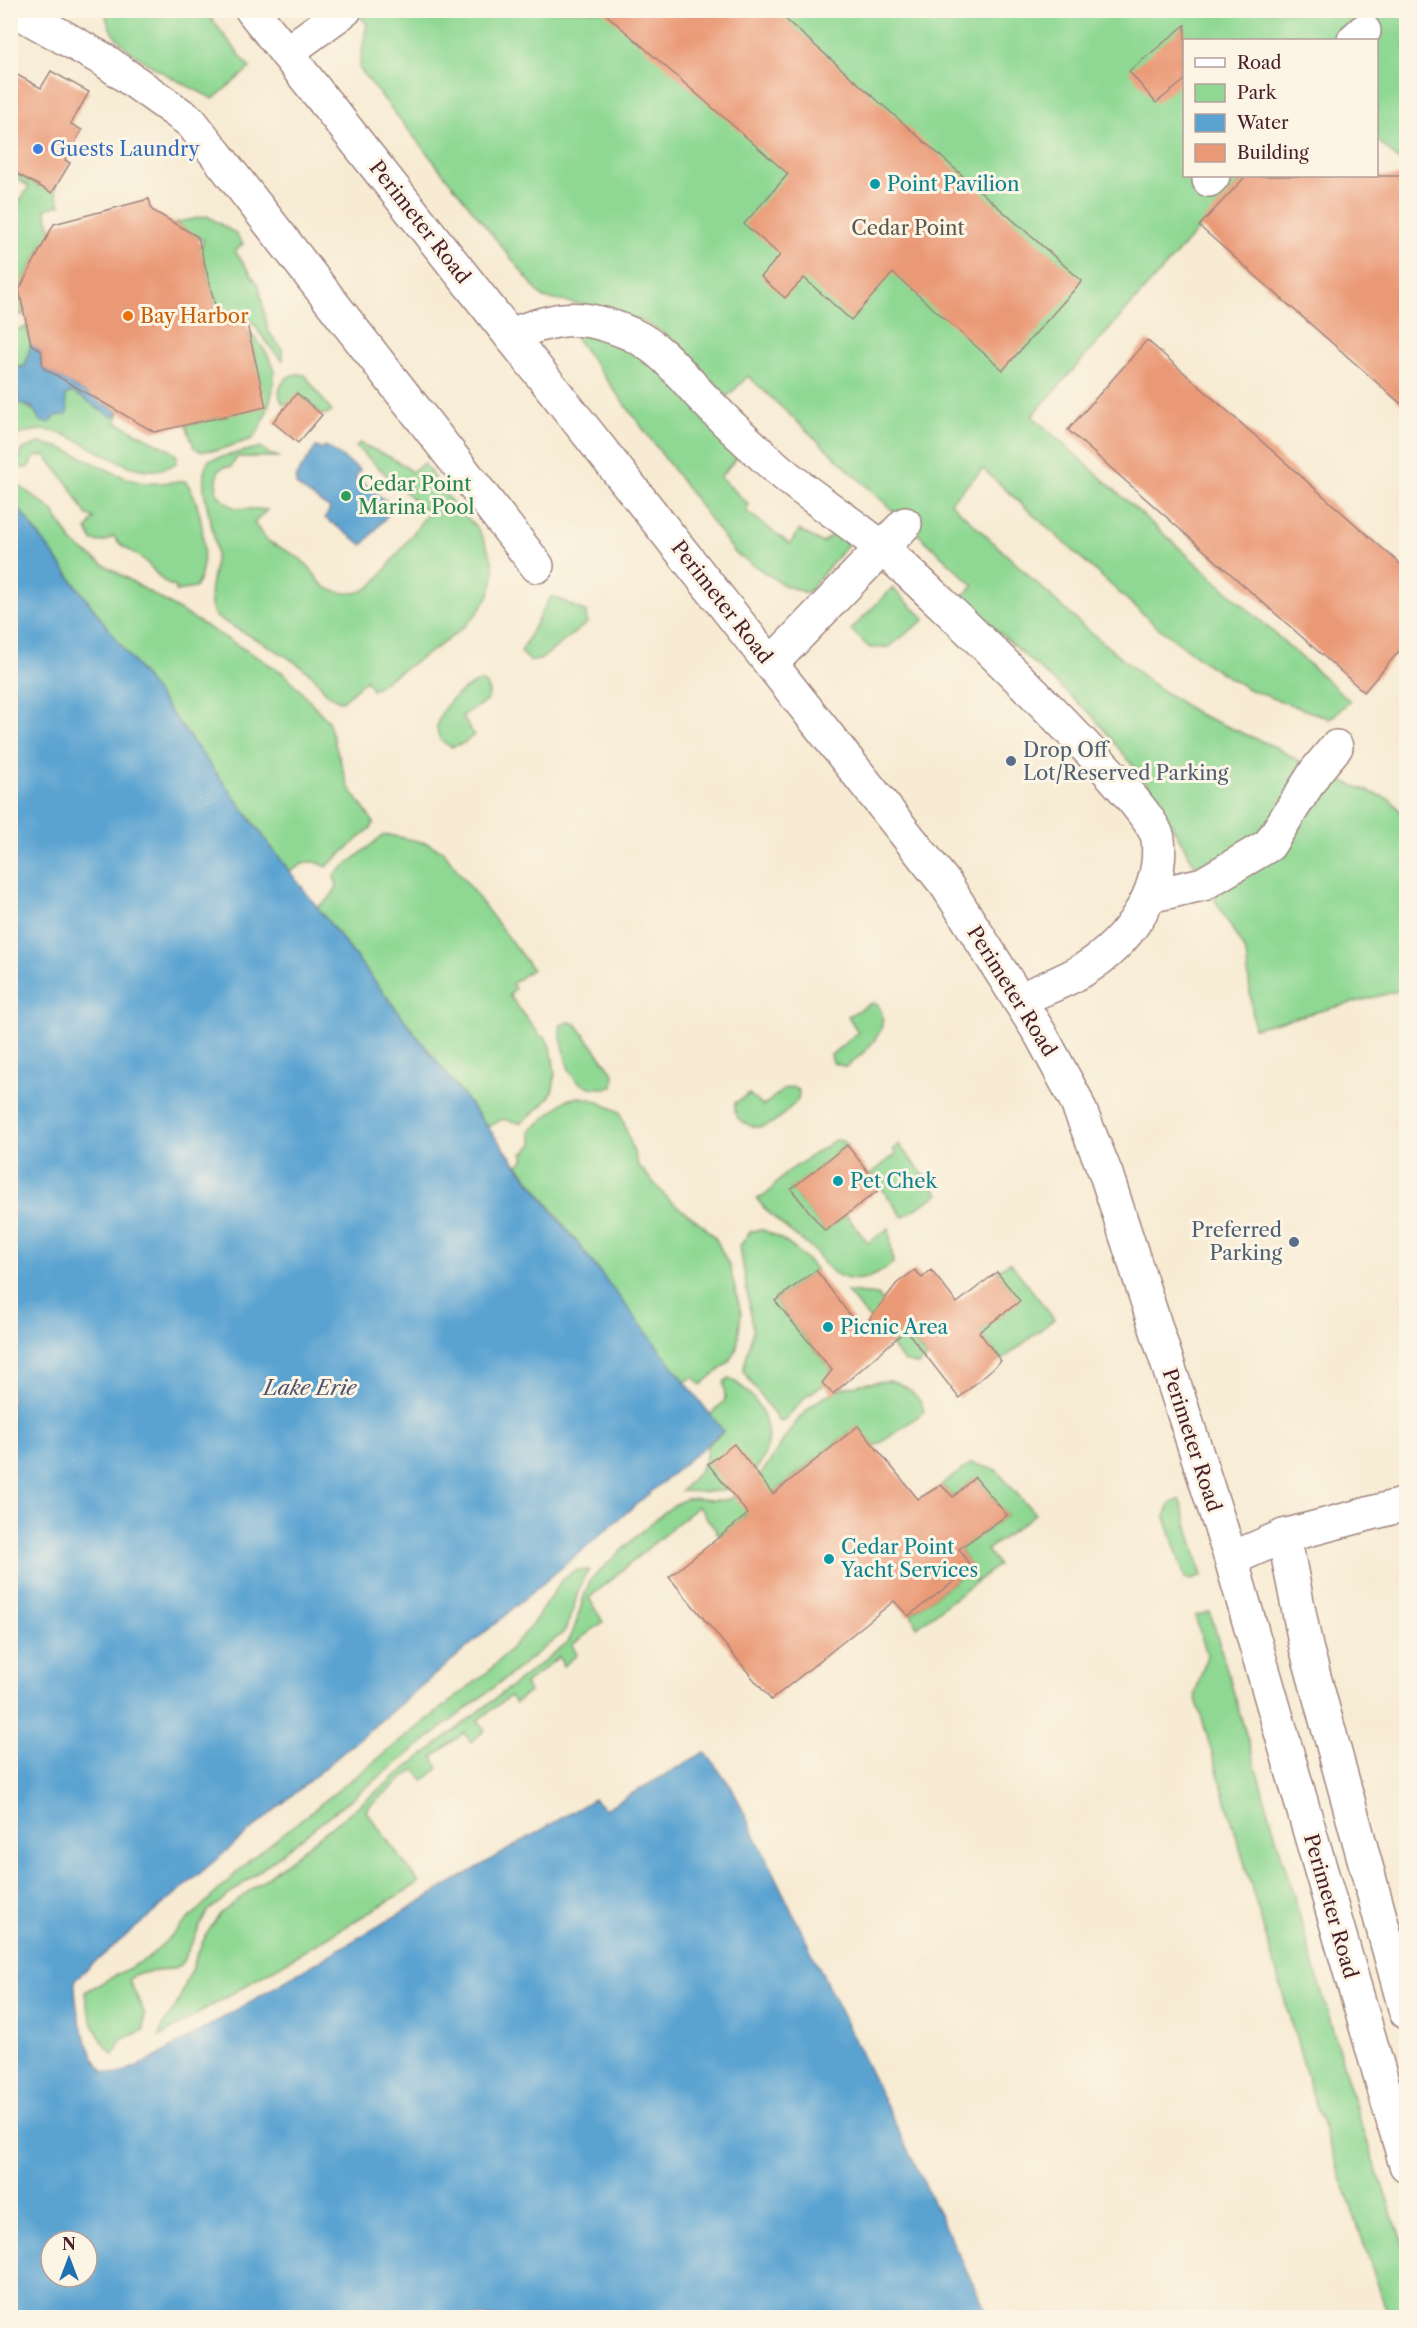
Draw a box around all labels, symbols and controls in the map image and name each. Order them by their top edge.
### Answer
legend [1183,39,1378,177]
text: Road [1237,52,1282,74]
text: Park [1237,82,1278,104]
text: Water [1236,112,1289,134]
place label: Guests Laundry [50,137,200,161]
marker: Guests Laundry [31,142,45,156]
text: Building [1237,142,1309,164]
street label: Perimeter Road [365,156,475,288]
place label: Point Pavilion [887,172,1020,196]
marker: Point Pavilion [868,177,882,191]
park label: Cedar Point [851,216,965,240]
place label: Bay Harbor [140,304,249,328]
marker: Bay Harbor [121,309,135,323]
place label: Cedar Point Marina Pool [358,472,474,519]
marker: Cedar Point Marina Pool [339,489,353,503]
street label: Perimeter Road [667,536,777,668]
place label: Drop Off Lot/Reserved Parking [1023,738,1229,785]
marker: Drop Off Lot/Reserved Parking [1004,754,1018,768]
street label: Perimeter Road [962,921,1062,1061]
place label: Pet Chek [850,1169,938,1193]
marker: Pet Chek [831,1174,845,1188]
place label: Preferred Parking [1191,1218,1282,1265]
marker: Preferred Parking [1287,1235,1301,1249]
place label: Picnic Area [840,1315,949,1339]
marker: Picnic Area [821,1320,835,1334]
street label: Perimeter Road [1158,1365,1226,1515]
water label: Lake Erie [262,1375,357,1400]
place label: Cedar Point Yacht Services [840,1535,978,1582]
marker: Cedar Point Yacht Services [822,1552,836,1566]
street label: Perimeter Road [1299,1831,1363,1981]
north arrow [39,2229,99,2289]
text: N [62,2234,76,2254]

